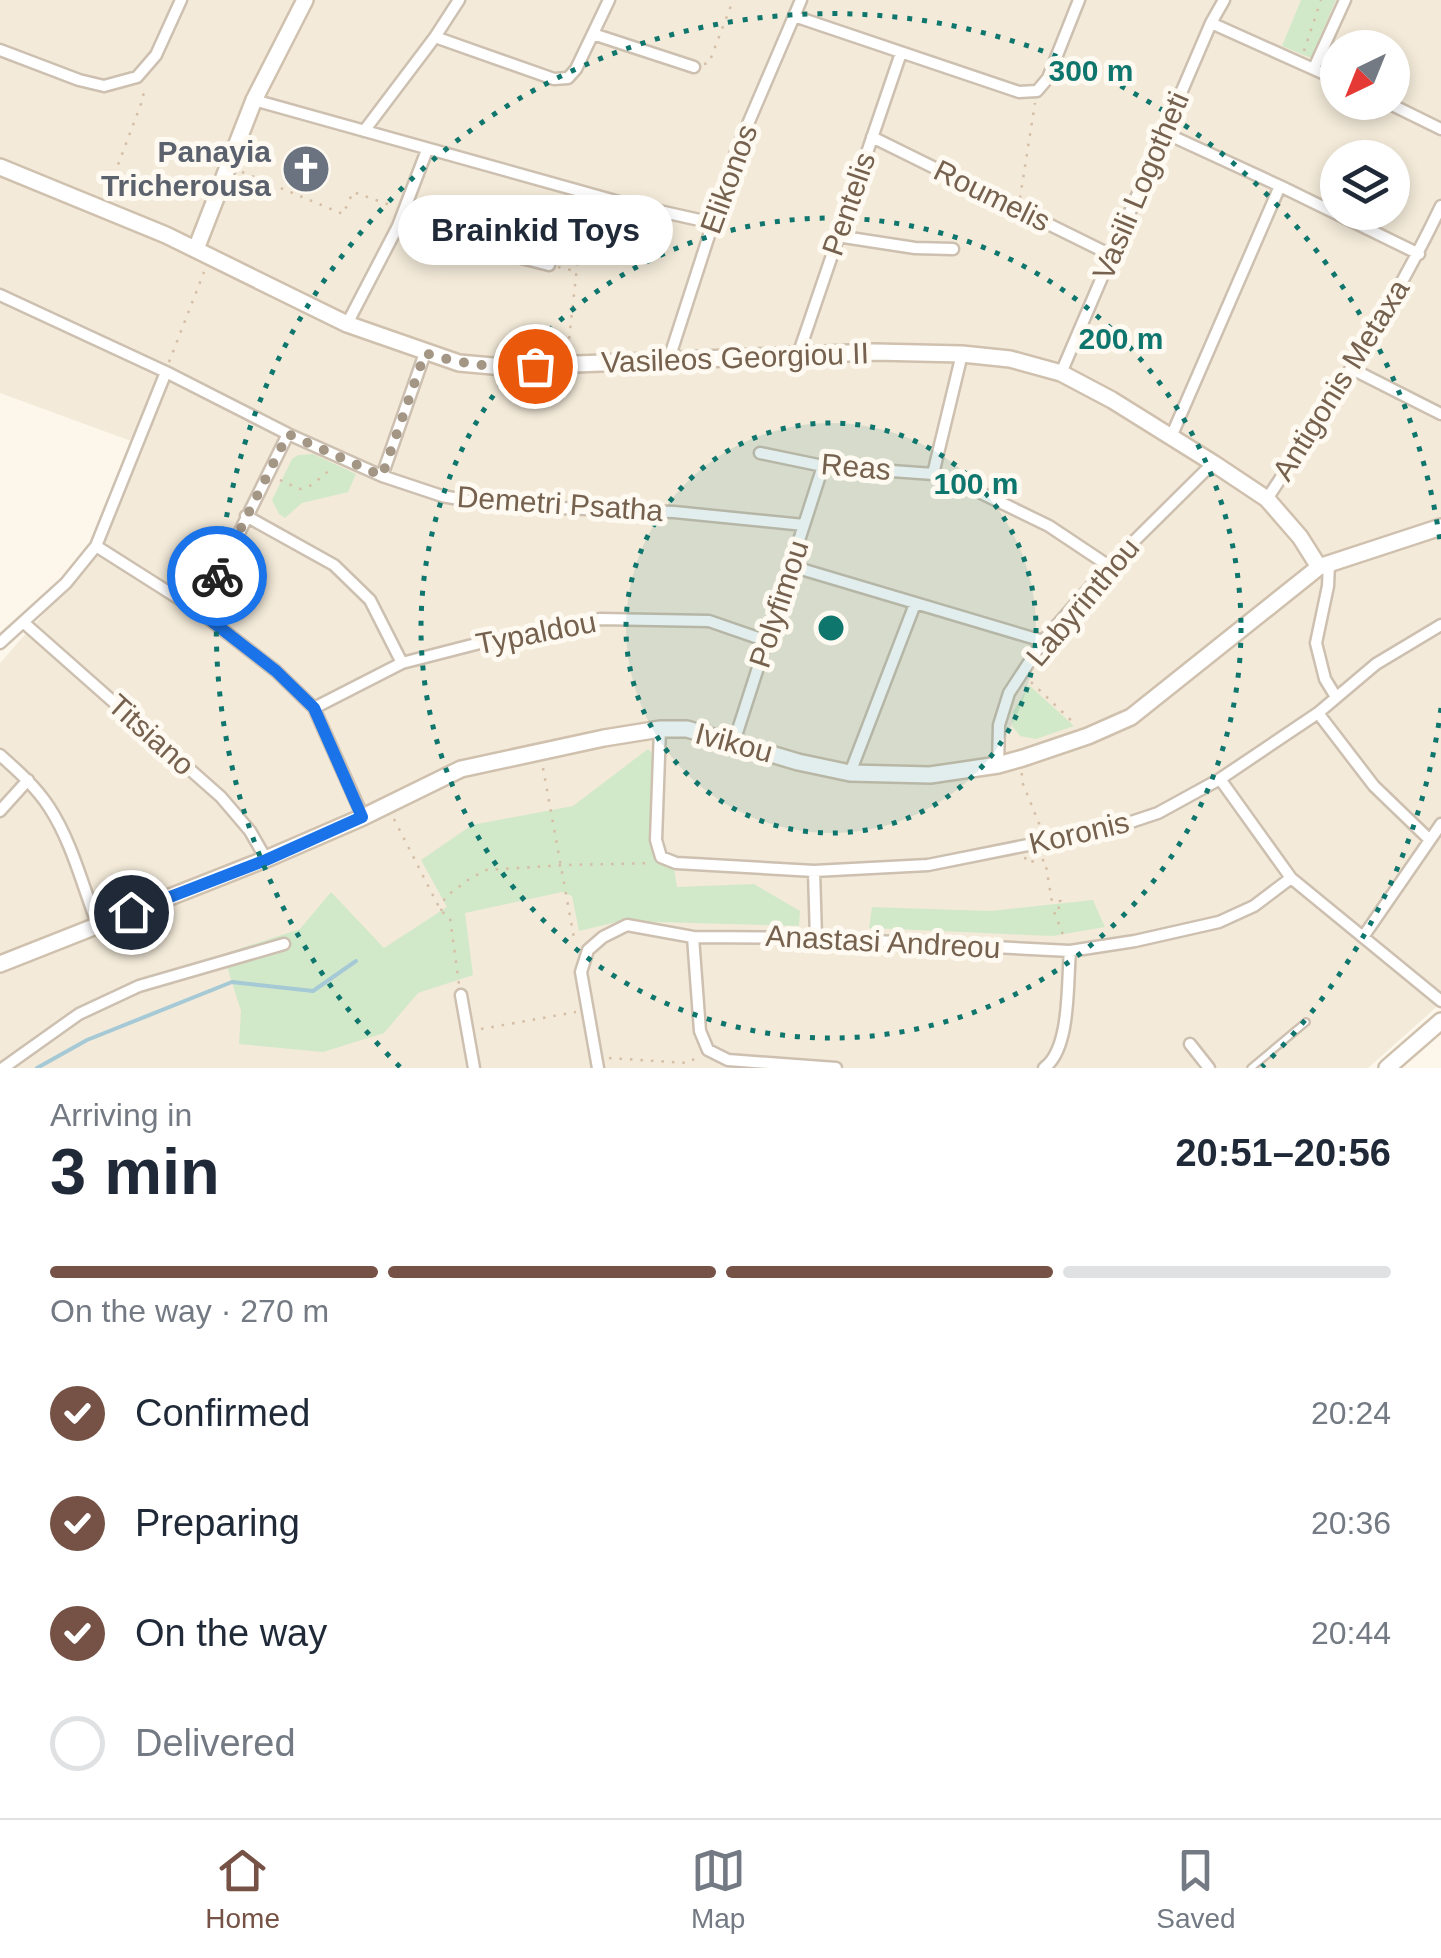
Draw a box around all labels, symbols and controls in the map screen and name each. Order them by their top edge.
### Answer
north arrow [1320,30,1410,120]
map controls [1320,30,1410,230]
text: 300 m [1048,54,1134,87]
street label: Vasili Logotheti [1086,87,1195,285]
street label: Elikonos [694,120,763,238]
place label: Panayia Tricherousa [101,135,271,202]
button: layers [1320,140,1410,230]
church icon: Panayia Tricherousa [280,143,332,195]
street label: Pentelis [816,148,882,260]
street label: Roumelis [929,153,1056,238]
callout: Brainkid Toys [398,196,672,266]
text: Brainkid Toys [431,212,640,248]
street label: Antigonis Metaxa [1266,273,1416,486]
text: 200 m [1078,322,1164,355]
pin [493,324,578,409]
street label: Vasileos Georgiou II [601,336,869,379]
icon: bag [508,339,563,394]
street label: Reas [820,447,892,486]
text: 100 m [933,467,1019,500]
street label: Demetri Psatha [456,480,665,527]
courier [167,526,267,626]
street label: Labyrinthou [1020,531,1146,672]
street label: Polyfimou [742,536,815,672]
icon: bike [190,549,245,604]
street label: Typaldou [473,605,599,660]
centre of rings [813,610,849,646]
street label: Titsiano [102,688,201,782]
street label: Ivikou [692,716,776,769]
street label: Koronis [1026,805,1132,860]
pin [89,870,174,955]
icon: home [104,885,159,940]
street label: Anastasi Andreou [765,919,1001,964]
text: Arriving in [50,1097,192,1133]
text: 20:51–20:56 [1175,1132,1391,1174]
text: 3 min [50,1135,220,1208]
text: On the way · 270 m [50,1293,329,1329]
icon: check [50,1386,105,1441]
text: Confirmed [135,1392,310,1434]
text: 20:24 [1311,1395,1391,1431]
icon: check [50,1496,105,1551]
text: Preparing [135,1502,300,1544]
text: 20:36 [1311,1505,1391,1541]
icon: check [50,1606,105,1661]
text: On the way [135,1612,327,1654]
text: 20:44 [1311,1615,1391,1651]
text: Delivered [135,1722,296,1764]
tab: Home [205,1843,280,1935]
tab: Map [691,1843,746,1935]
tab: Saved [1156,1843,1236,1935]

